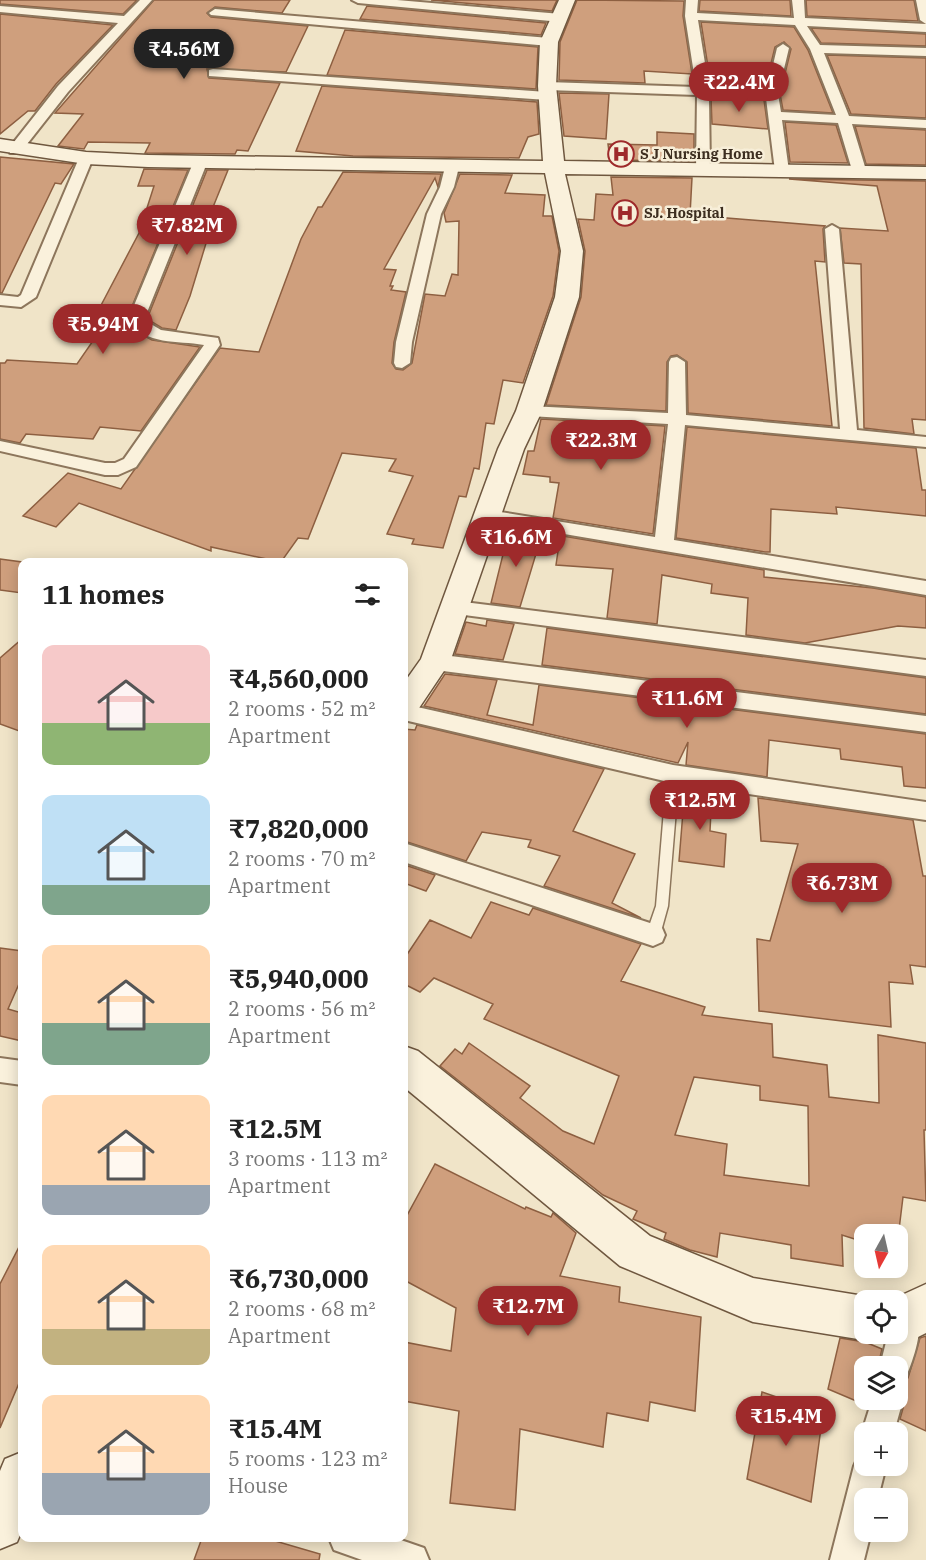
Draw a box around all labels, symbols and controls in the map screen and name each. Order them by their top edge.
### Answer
pin: ₹4.56M [135,29,233,80]
text: ₹4.56M [148,35,220,62]
pin: ₹22.4M [690,62,788,113]
text: ₹22.4M [703,68,775,95]
hospital icon: S J Nursing Home [606,139,636,169]
place label: S J Nursing Home [640,145,763,163]
hospital icon: SJ. Hospital [610,198,640,228]
place label: SJ. Hospital [644,204,725,222]
pin: ₹7.82M [138,205,236,256]
text: ₹7.82M [151,211,223,238]
pin: ₹5.94M [54,304,152,355]
text: ₹5.94M [67,310,139,337]
pin: ₹22.3M [552,420,650,471]
text: ₹22.3M [565,426,637,453]
pin: ₹16.6M [467,517,565,568]
text: ₹16.6M [480,523,552,550]
text: 11 homes [42,577,164,611]
icon: filters [351,578,384,611]
text: ₹4,560,000 [228,661,369,695]
icon: home [90,669,162,741]
pin: ₹11.6M [638,678,736,729]
text: ₹11.6M [651,684,723,711]
text: 2 rooms · 52 m² [228,695,375,722]
text: Apartment [228,722,331,749]
pin: ₹12.5M [651,780,749,831]
text: ₹12.5M [664,786,736,813]
text: ₹7,820,000 [228,811,369,845]
icon: home [90,819,162,891]
text: 2 rooms · 70 m² [228,845,375,872]
pin: ₹6.73M [793,863,891,914]
text: ₹6.73M [806,869,878,896]
text: Apartment [228,872,331,899]
text: ₹5,940,000 [228,961,369,995]
icon: home [90,969,162,1041]
text: 2 rooms · 56 m² [228,995,375,1022]
text: Apartment [228,1022,331,1049]
text: ₹12.5M [228,1111,322,1145]
icon: home [90,1119,162,1191]
text: 3 rooms · 113 m² [228,1145,387,1172]
text: Apartment [228,1172,331,1199]
north arrow [854,1224,908,1278]
map controls [854,1224,908,1542]
text: ₹6,730,000 [228,1261,369,1295]
icon: home [90,1269,162,1341]
pin: ₹12.7M [479,1286,577,1337]
button: locate [854,1290,908,1344]
text: ₹12.7M [492,1292,564,1319]
text: 2 rooms · 68 m² [228,1295,375,1322]
text: Apartment [228,1322,331,1349]
button: layers [854,1356,908,1410]
pin: ₹15.4M [737,1396,835,1447]
text: ₹15.4M [750,1402,822,1429]
text: ₹15.4M [228,1411,322,1445]
icon: home [90,1419,162,1491]
button: + [854,1422,908,1476]
text: 5 rooms · 123 m² [228,1445,387,1472]
text: House [228,1472,288,1499]
button: − [854,1488,908,1542]

